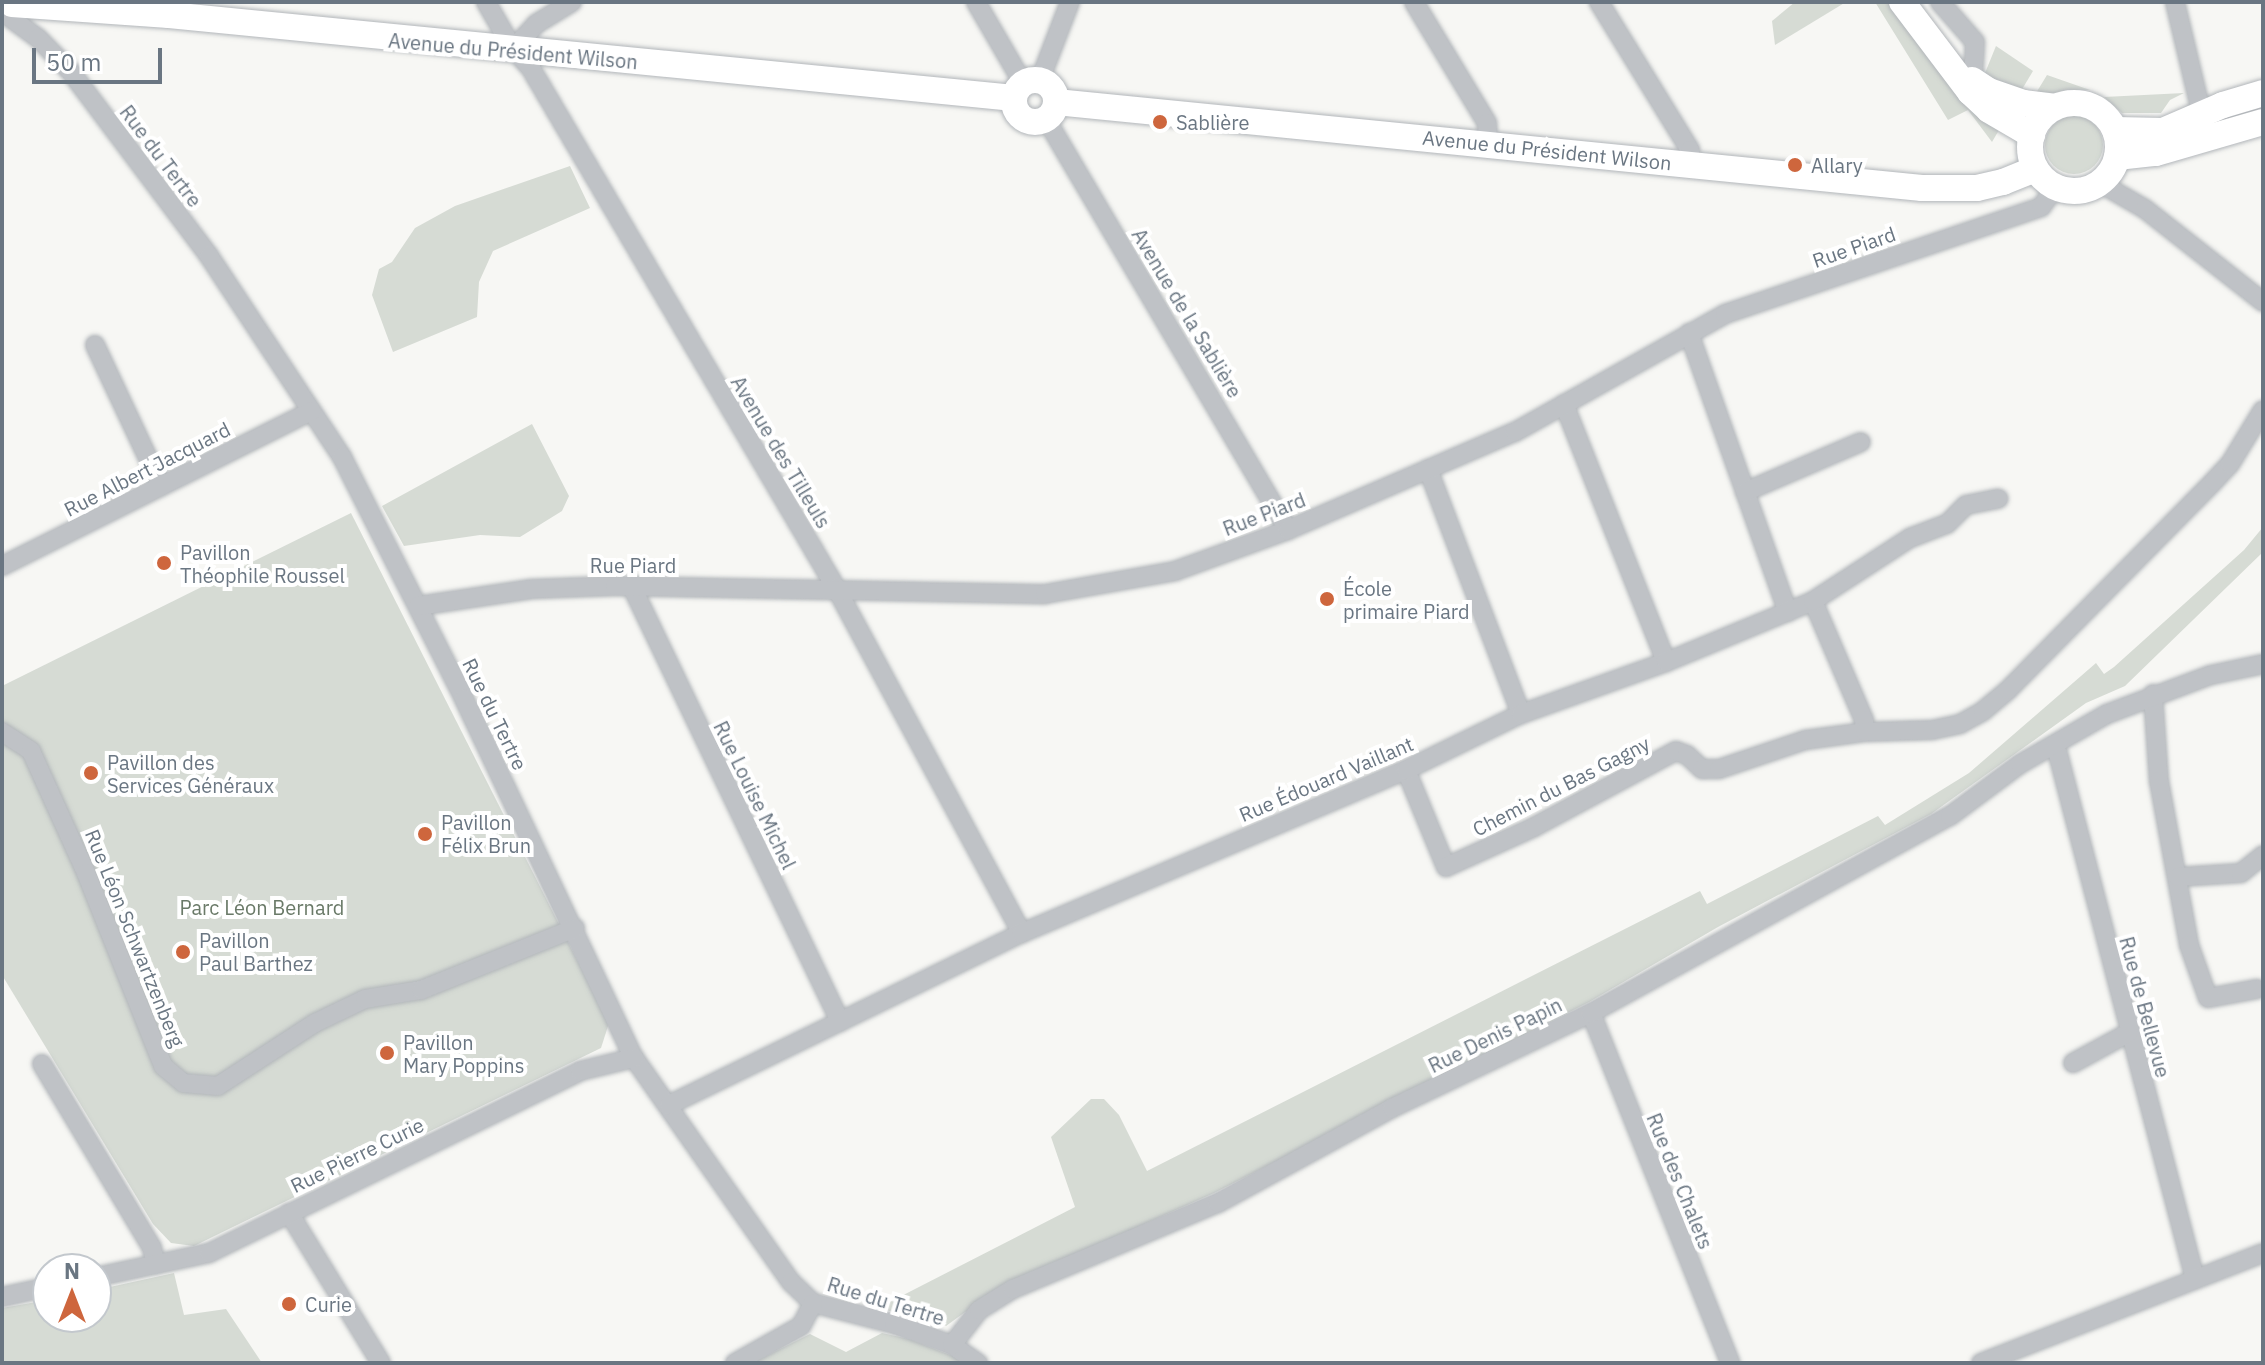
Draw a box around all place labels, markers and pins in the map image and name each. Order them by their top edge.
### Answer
place label: Sablière [1176,110,1250,134]
marker: Sablière [1151,113,1169,131]
place label: Allary [1811,153,1863,177]
marker: Allary [1786,156,1804,174]
place label: Pavillon Théophile Roussel [180,540,345,587]
marker: Pavillon Théophile Roussel [155,554,173,572]
place label: École primaire Piard [1343,576,1470,623]
marker: École primaire Piard [1318,590,1336,608]
place label: Pavillon des Services Généraux [107,750,274,797]
marker: Pavillon des Services Généraux [82,764,100,782]
place label: Pavillon Félix Brun [441,810,531,857]
marker: Pavillon Félix Brun [416,825,434,843]
place label: Pavillon Paul Barthez [199,928,313,975]
marker: Pavillon Paul Barthez [174,943,192,961]
place label: Pavillon Mary Poppins [403,1030,524,1077]
marker: Pavillon Mary Poppins [378,1044,396,1062]
place label: Curie [305,1292,352,1316]
marker: Curie [280,1295,298,1313]

